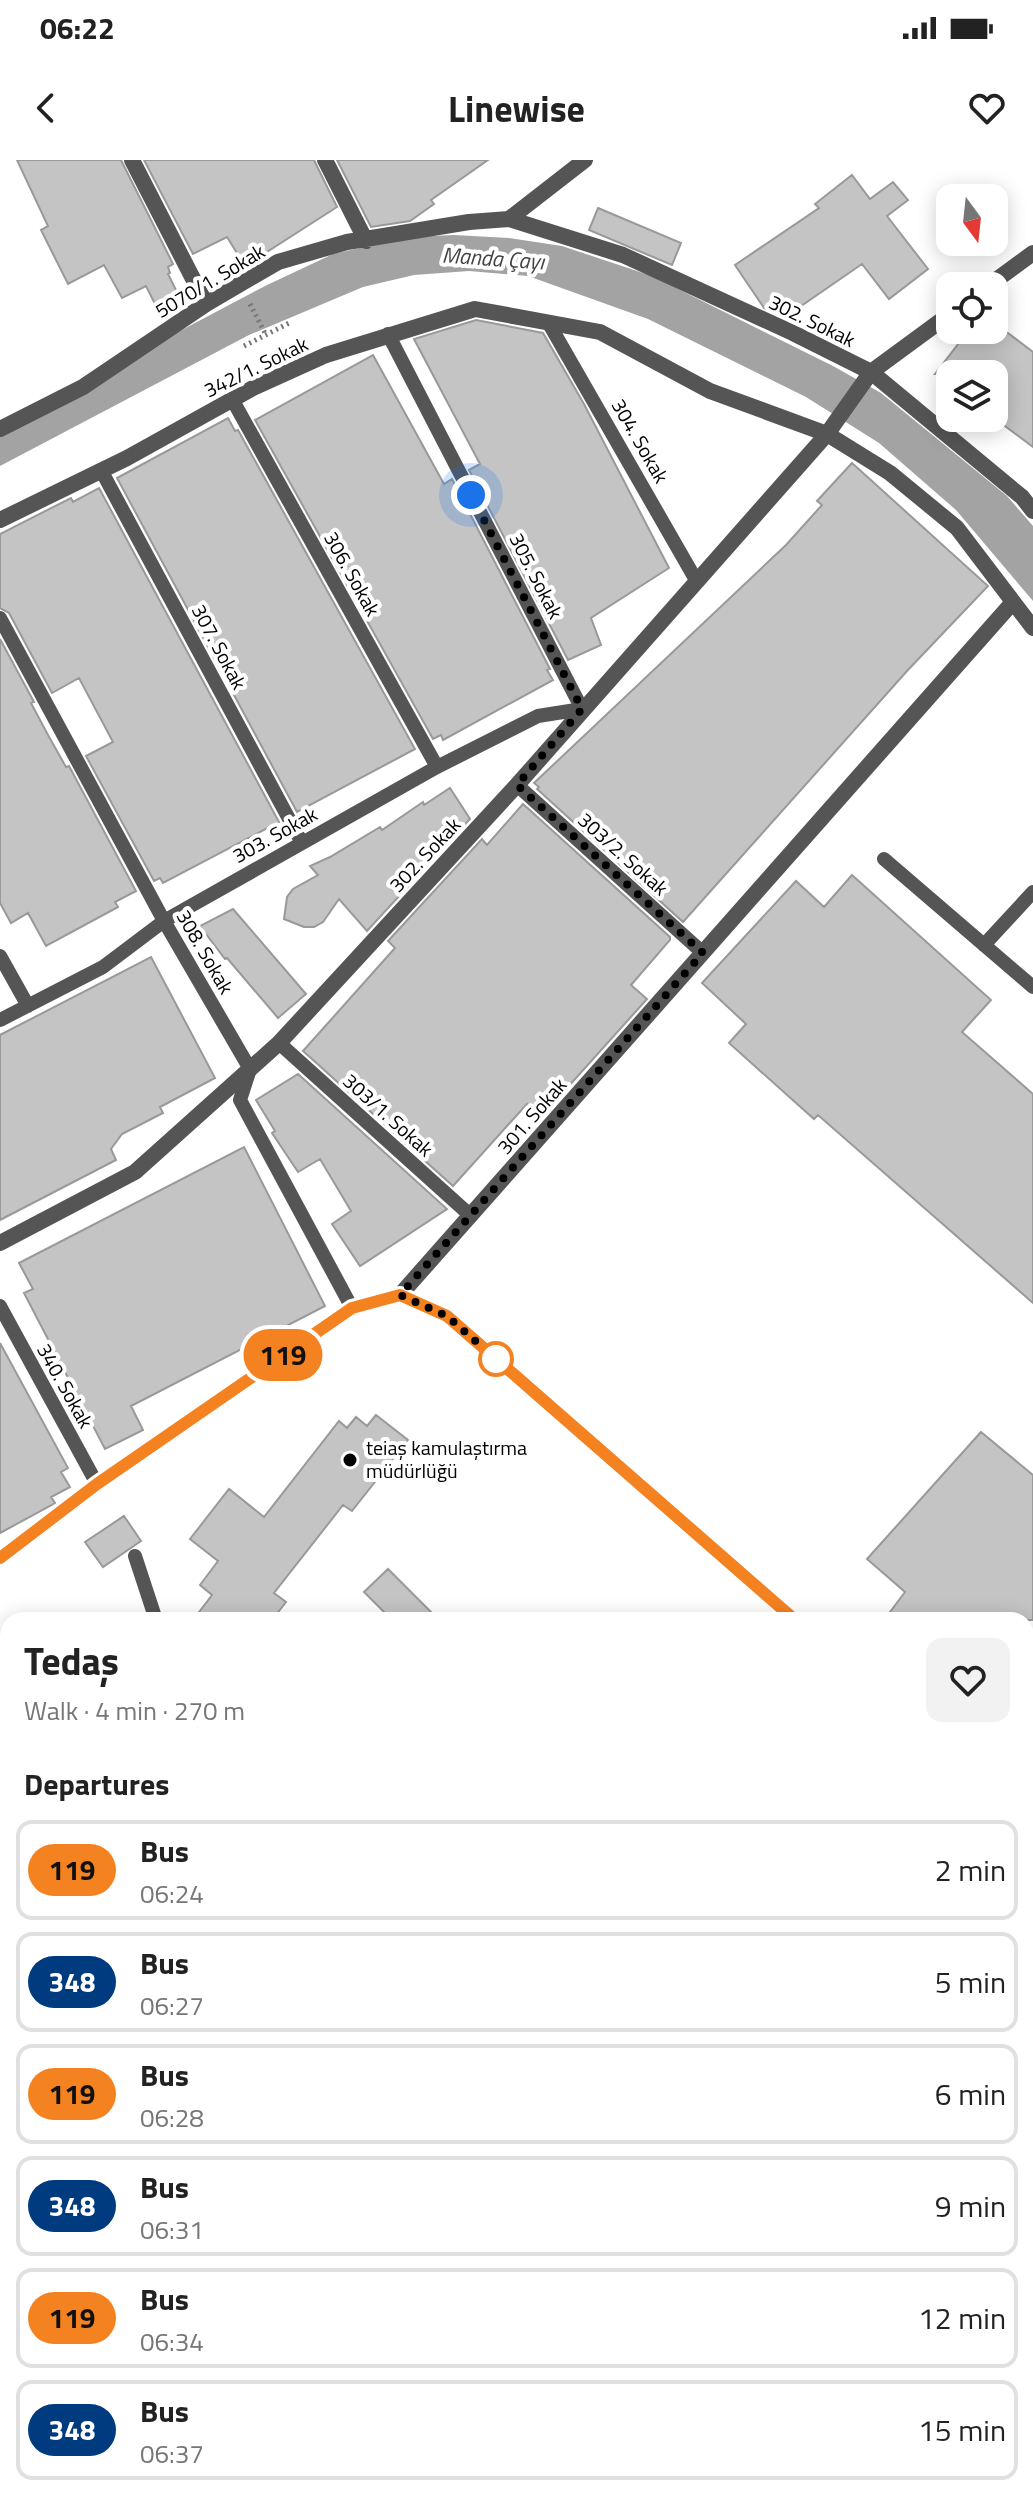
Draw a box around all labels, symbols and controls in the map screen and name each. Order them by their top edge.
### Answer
text: 06:22 [40,5,115,51]
text: Linewise [448,81,585,136]
icon: back [24,86,68,130]
icon: heart [965,86,1009,130]
north arrow [936,184,1008,256]
map controls [936,184,1008,432]
street label: 5070/1. Sokak [149,235,271,326]
water label: Manda Çayı [441,237,547,279]
button: locate [936,272,1008,344]
street label: 302. Sokak [764,286,861,355]
street label: 342/1. Sokak [199,328,313,405]
button: layers [936,360,1008,432]
street label: 304. Sokak [604,393,677,489]
your location [451,475,491,515]
street label: 306. Sokak [316,526,389,622]
street label: 305. Sokak [502,527,572,625]
street label: 307. Sokak [184,599,255,695]
street label: 303. Sokak [227,798,323,871]
street label: 303/2. Sokak [571,805,676,903]
street label: 302. Sokak [382,810,468,899]
street label: 308. Sokak [169,904,242,1000]
street label: 303/1. Sokak [336,1066,441,1164]
street label: 301. Sokak [489,1070,574,1161]
line badge: 119 [237,1329,329,1381]
text: 119 [259,1333,307,1376]
street label: 340. Sokak [29,1338,102,1434]
unlabelled marker [479,1342,513,1376]
place label: teiaş kamulaştırma müdürlüğü [366,1432,527,1486]
marker: teiaş kamulaştırma müdürlüğü [341,1451,359,1469]
text: Tedaş [24,1632,119,1690]
button: heart [926,1638,1010,1722]
text: Walk · 4 min · 270 m [24,1691,245,1730]
text: Departures [24,1761,169,1807]
text: Bus [140,1828,189,1874]
text: 2 min [935,1847,1006,1893]
text: 119 [48,1848,96,1891]
text: 06:24 [140,1874,204,1913]
text: Bus [140,1940,189,1986]
text: 5 min [935,1959,1006,2005]
text: 348 [48,1960,96,2003]
text: 06:27 [140,1986,204,2025]
text: Bus [140,2052,189,2098]
text: 6 min [935,2071,1006,2117]
text: 119 [48,2072,96,2115]
text: 06:28 [140,2098,204,2137]
text: Bus [140,2164,189,2210]
text: 9 min [935,2183,1006,2229]
text: 348 [48,2184,96,2227]
text: 06:31 [140,2210,204,2249]
text: Bus [140,2276,189,2322]
text: 12 min [918,2295,1006,2341]
text: 119 [48,2296,96,2339]
text: 06:34 [140,2322,204,2361]
text: Bus [140,2388,189,2434]
text: 15 min [918,2407,1006,2453]
text: 348 [48,2408,96,2451]
text: 06:37 [140,2434,204,2473]

